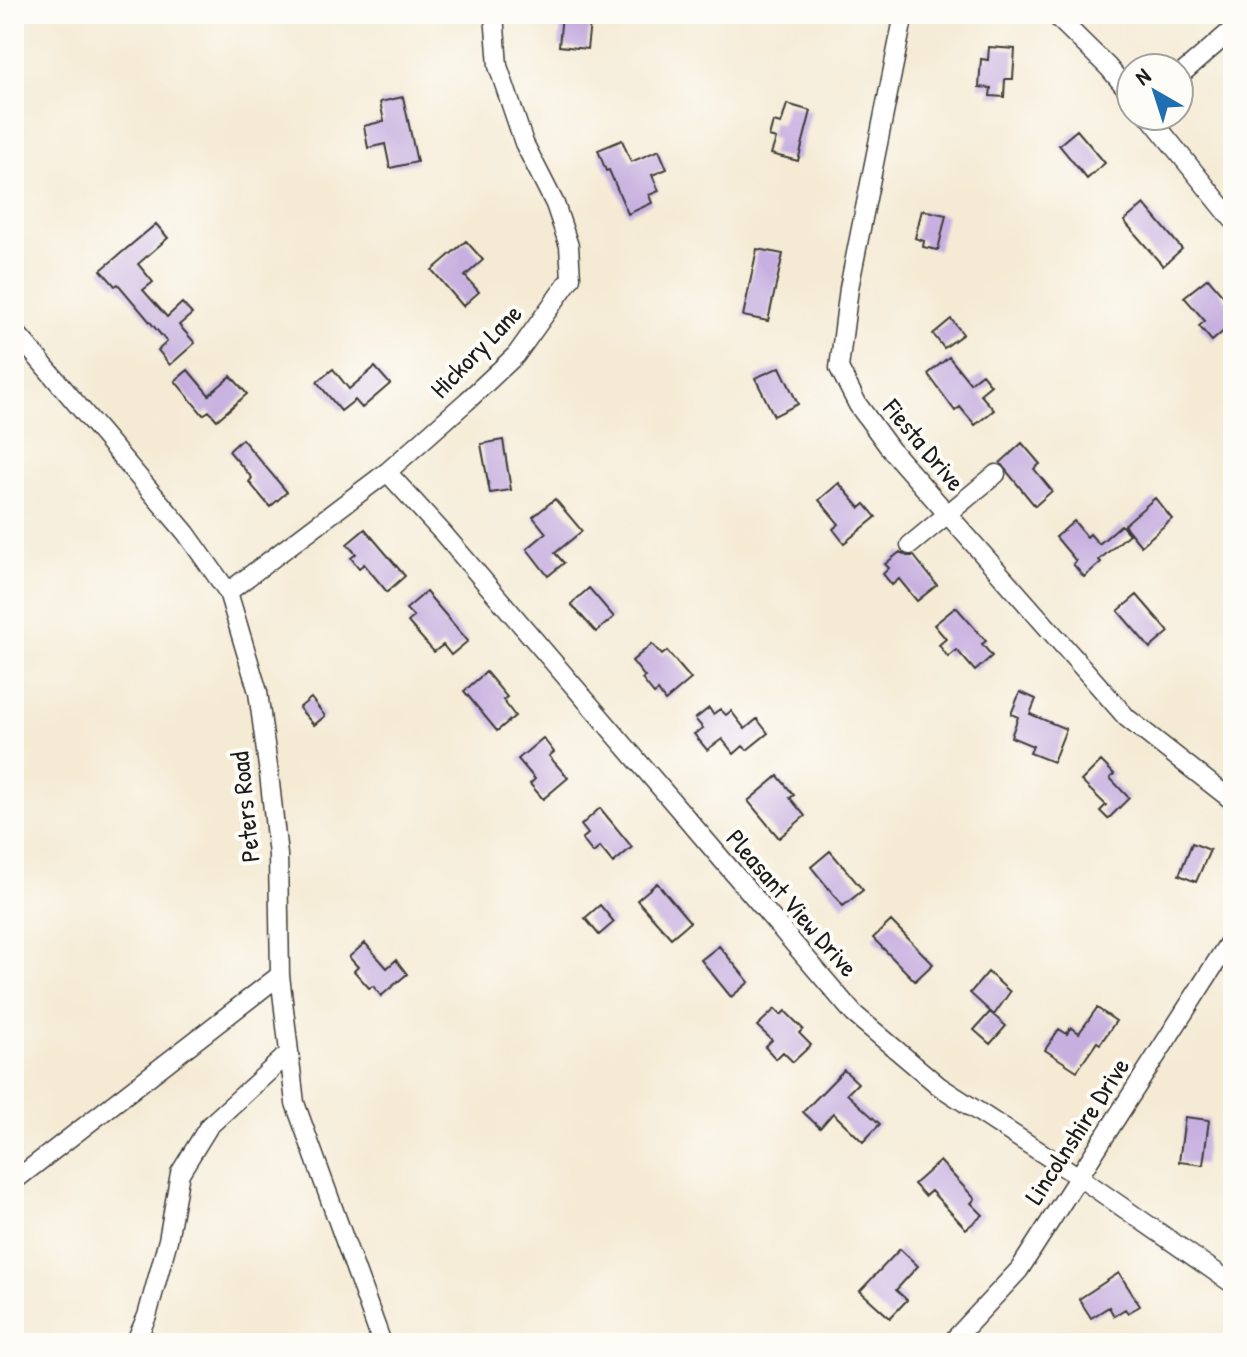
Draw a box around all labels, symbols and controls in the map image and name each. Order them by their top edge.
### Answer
north arrow [1115,52,1195,132]
text: N [1128,61,1157,92]
street label: Hickory Lane [422,296,529,405]
street label: Fiesta Drive [875,391,973,498]
street label: Peters Road [221,750,268,864]
street label: Pleasant View Drive [719,822,866,984]
street label: Lincolnshire Drive [1016,1051,1137,1211]

